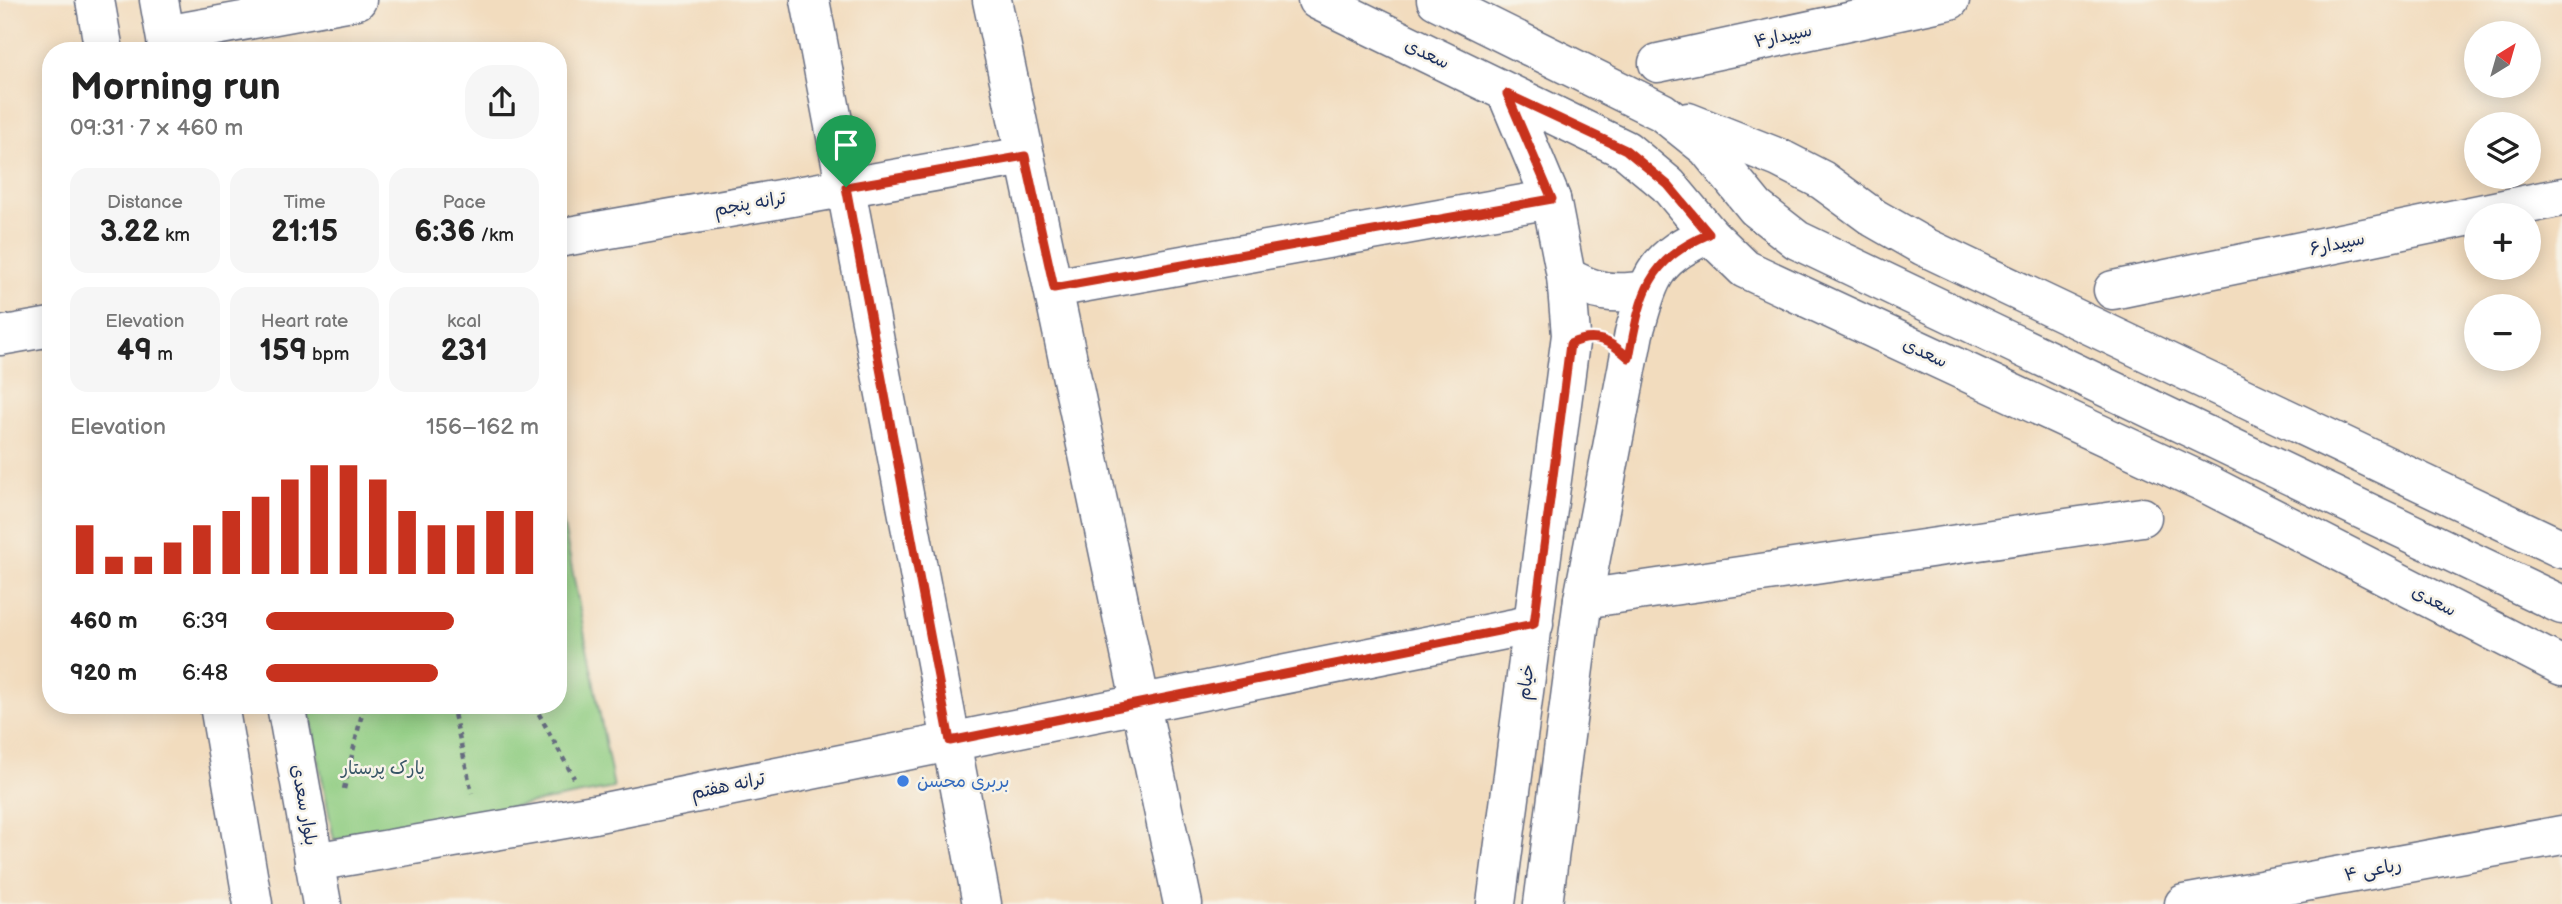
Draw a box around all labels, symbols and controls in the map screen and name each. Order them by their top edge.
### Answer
street label: سپیدار۴ [1752,20,1814,53]
north arrow [2464,21,2541,98]
map controls [2464,21,2541,371]
street label: سعدی [1401,34,1453,74]
text: Morning run [70,65,281,110]
button: share [465,65,539,139]
button: layers [2464,112,2541,189]
text: 09:31 · 7 × 460 m [70,114,243,142]
pin [816,115,876,187]
icon: arrive [827,126,865,164]
street label: ترانه پنجم [712,187,789,224]
text: Distance [107,191,183,214]
text: Time [283,191,326,214]
text: Pace [443,191,486,214]
button: + [2464,203,2541,280]
text: 3.22 [100,214,160,250]
text: 21:15 [271,214,338,250]
text: 6:36 [414,214,475,250]
text: km [160,224,190,247]
text: /km [475,224,514,247]
street label: سپیدار۶ [2307,228,2367,261]
button: − [2464,294,2541,371]
text: Elevation [105,310,184,333]
text: Heart rate [261,310,348,333]
text: kcal [447,310,481,333]
text: 49 [117,333,152,369]
text: 159 [259,333,307,369]
text: 231 [440,333,488,369]
street label: سعدی [1899,334,1951,372]
text: m [152,343,173,366]
text: bpm [307,343,350,366]
text: Elevation [70,413,166,441]
text: 156–162 m [426,413,539,441]
street label: سعدی [2408,581,2460,621]
text: 460 m [70,607,138,635]
text: 6:39 [182,607,228,635]
text: 920 m [70,659,137,687]
text: 6:48 [182,659,228,687]
street label: خیام [1513,663,1542,702]
park label: پارک پرستار [339,758,425,780]
street label: بلوار سعدی [287,763,321,847]
street label: ترانه هفتم [689,768,768,807]
place label: بربری محسن [917,771,1010,792]
marker: بربری محسن [895,773,911,789]
street label: رباعی ۴ [2343,854,2403,886]

